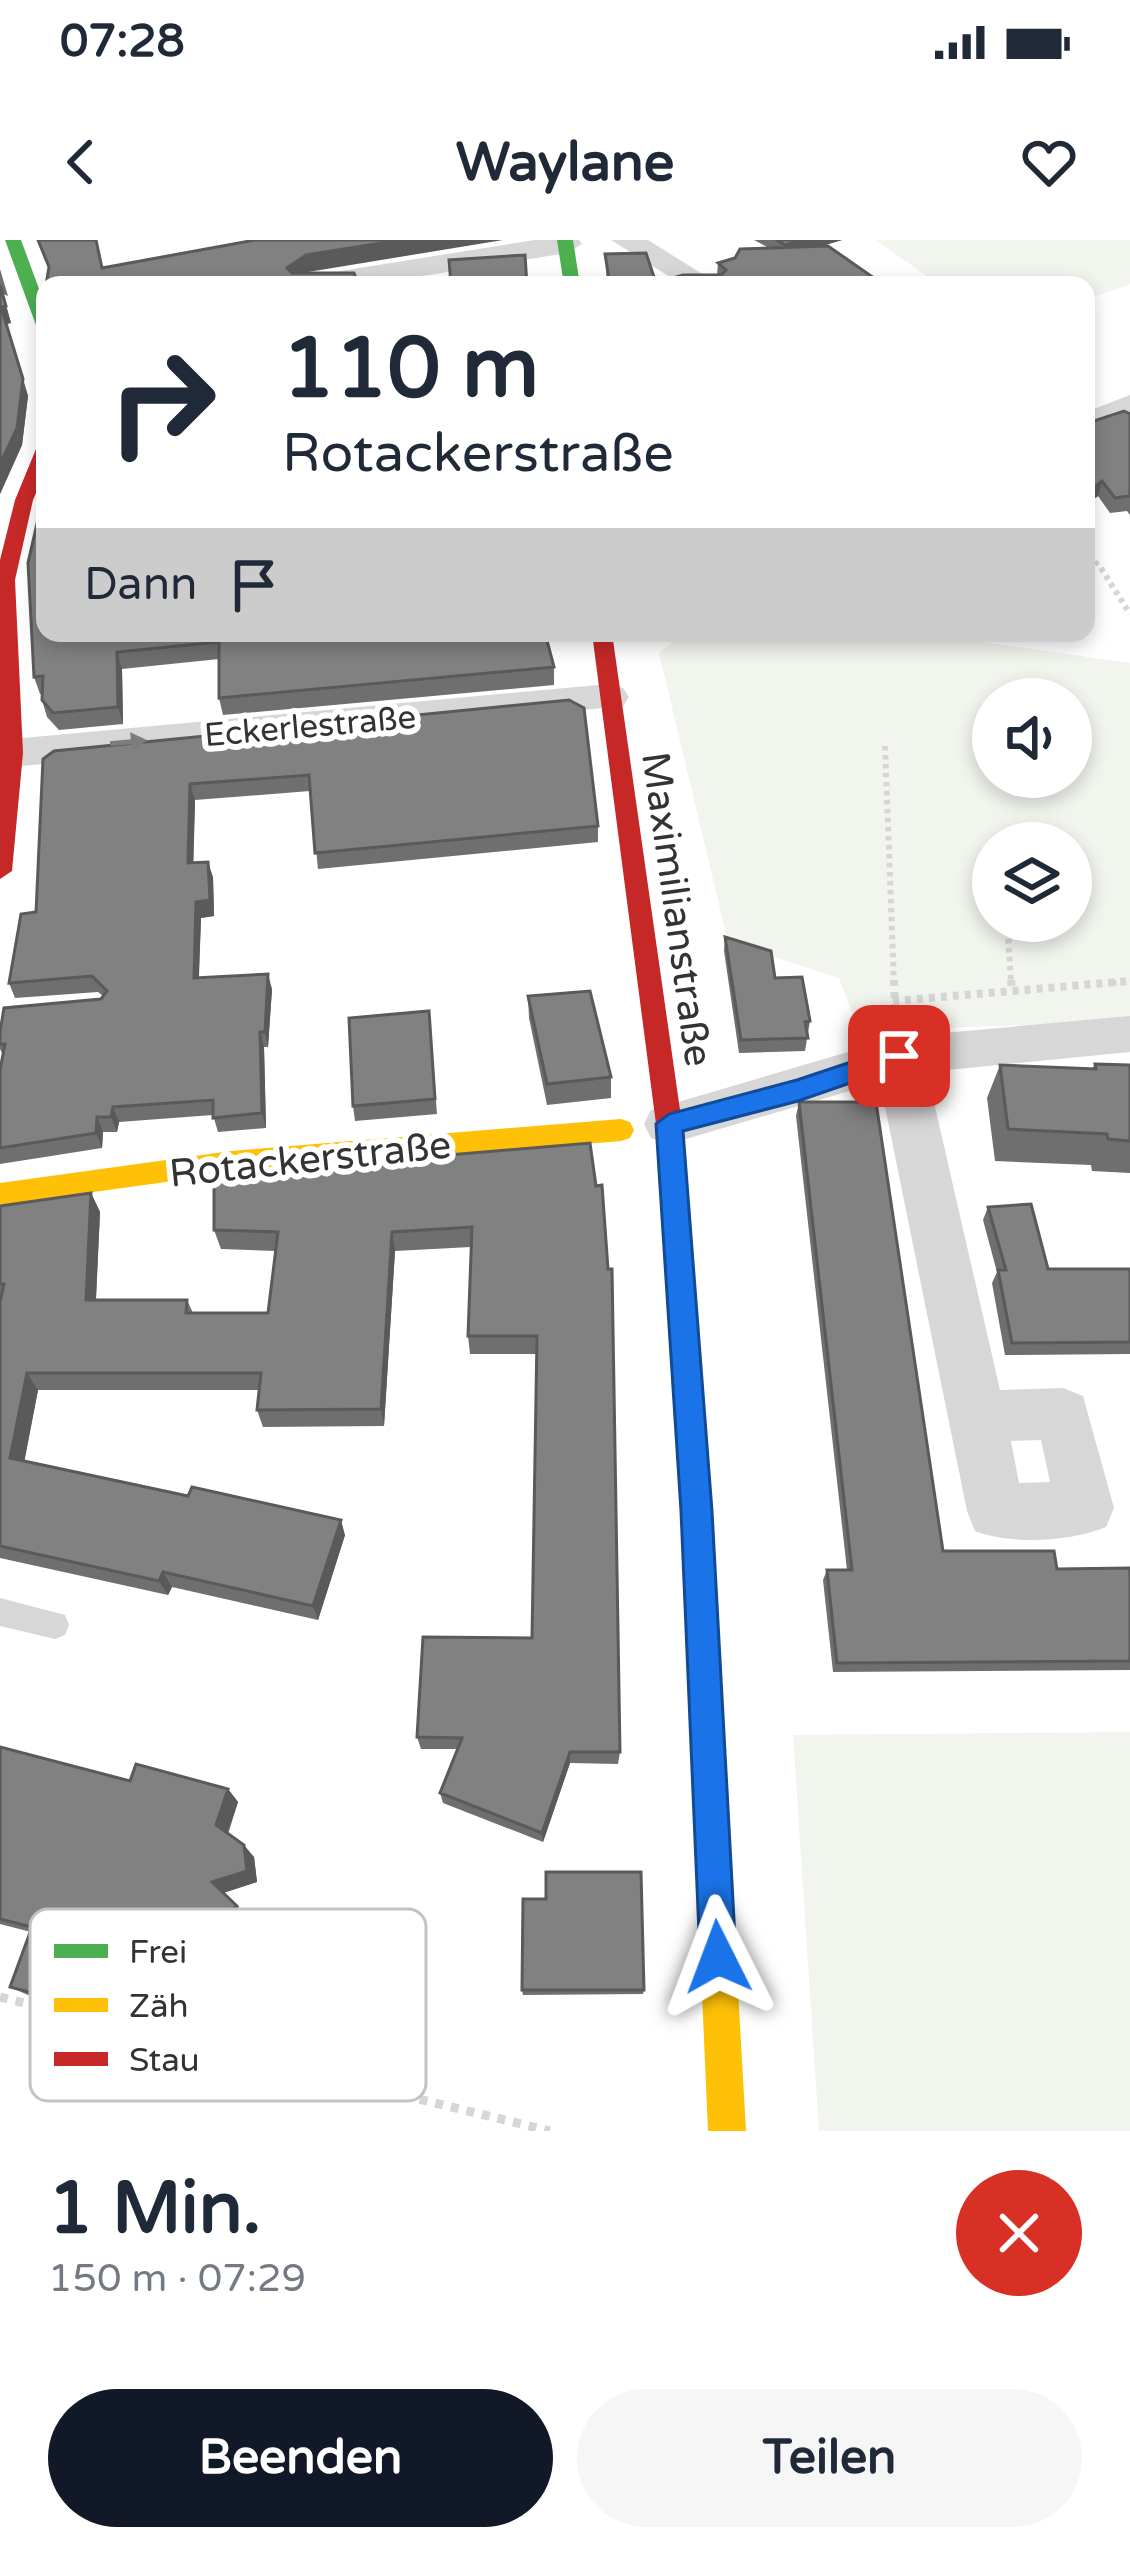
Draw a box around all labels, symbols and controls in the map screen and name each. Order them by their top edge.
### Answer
text: 07:28 [60,15,185,69]
icon: back [48,129,114,195]
icon: heart [1016,129,1082,195]
text: Waylane [456,130,674,195]
text: 110 m [282,319,539,420]
icon: right [84,324,240,480]
text: Rotackerstraße [282,421,674,486]
icon: arrive [221,552,287,618]
text: Dann [84,558,197,612]
map controls [972,678,1092,942]
button: sound [972,678,1092,798]
street label: Eckerlestraße [203,698,418,755]
one-way arrow [110,732,147,751]
street label: Maximilianstraße [631,749,722,1069]
button: layers [972,822,1092,942]
pin [848,1005,950,1107]
icon: arrive [866,1023,932,1089]
street label: Rotackerstraße [167,1121,453,1198]
position arrow [655,1894,781,2020]
legend [30,1909,426,2101]
text: Frei [129,1933,187,1972]
text: Zäh [129,1987,189,2026]
text: Stau [129,2041,200,2080]
text: 1 Min. [48,2166,261,2253]
button: close [956,2170,1082,2296]
text: 150 m · 07:29 [48,2255,306,2302]
button: Beenden [48,2389,553,2527]
button: Teilen [577,2389,1082,2527]

